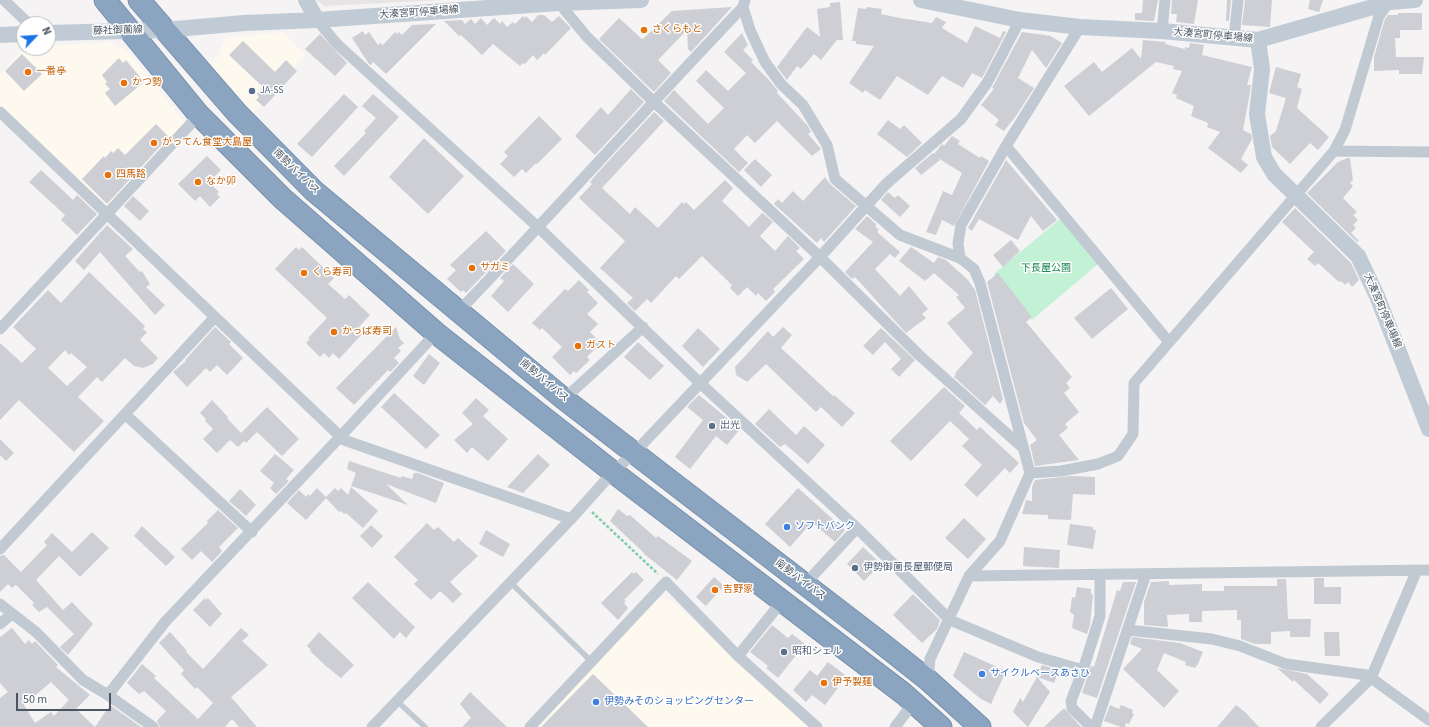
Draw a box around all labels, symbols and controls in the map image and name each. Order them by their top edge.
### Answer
street label: 大湊宮町停車場線 [379,4,459,22]
north arrow [16,16,56,56]
street label: 藤社御薗線 [93,24,143,38]
place label: さくらもと [652,24,702,36]
text: N [38,25,55,38]
marker: さくらもと [639,25,649,35]
street label: 大湊宮町停車場線 [1173,27,1253,45]
place label: 一番亭 [36,66,66,78]
marker: 一番亭 [23,67,33,77]
place label: かつ勢 [132,77,162,89]
marker: かつ勢 [119,78,129,88]
place label: JA-SS [260,85,284,97]
marker: JA-SS [247,86,257,96]
place label: がってん食堂大島屋 [162,137,252,149]
marker: がってん食堂大島屋 [149,138,159,148]
street label: 南勢バイパス [270,147,322,197]
place label: 四馬路 [116,169,146,181]
marker: 四馬路 [103,170,113,180]
place label: なか卯 [206,176,236,188]
marker: なか卯 [193,177,203,187]
place label: サガミ [480,262,510,274]
marker: サガミ [467,263,477,273]
park label: 下長屋公園 [1021,263,1071,275]
place label: くら寿司 [312,267,352,279]
marker: くら寿司 [299,268,309,278]
street label: 大湊宮町停車場線 [1361,272,1403,350]
place label: かっぱ寿司 [342,326,392,338]
marker: かっぱ寿司 [329,327,339,337]
place label: ガスト [586,340,616,352]
marker: ガスト [573,341,583,351]
street label: 南勢バイパス [517,357,571,405]
place label: 出光 [720,420,740,432]
marker: 出光 [707,421,717,431]
place label: ソフトバンク [795,521,855,533]
marker: ソフトバンク [782,522,792,532]
street label: 南勢バイパス [772,557,828,603]
place label: 伊勢御薗長屋郵便局 [863,562,953,574]
marker: 伊勢御薗長屋郵便局 [850,563,860,573]
place label: 吉野家 [723,584,753,596]
marker: 吉野家 [710,585,720,595]
place label: 昭和シェル [792,646,842,658]
marker: 昭和シェル [779,647,789,657]
place label: サイクルベースあさひ [990,668,1090,680]
marker: サイクルベースあさひ [977,669,987,679]
place label: 伊予製麺 [832,677,872,689]
marker: 伊予製麺 [819,678,829,688]
scale bar [18,685,113,711]
text: 50 m [23,691,47,708]
place label: 伊勢みそのショッピングセンター [604,696,754,708]
marker: 伊勢みそのショッピングセンター [591,697,601,707]

